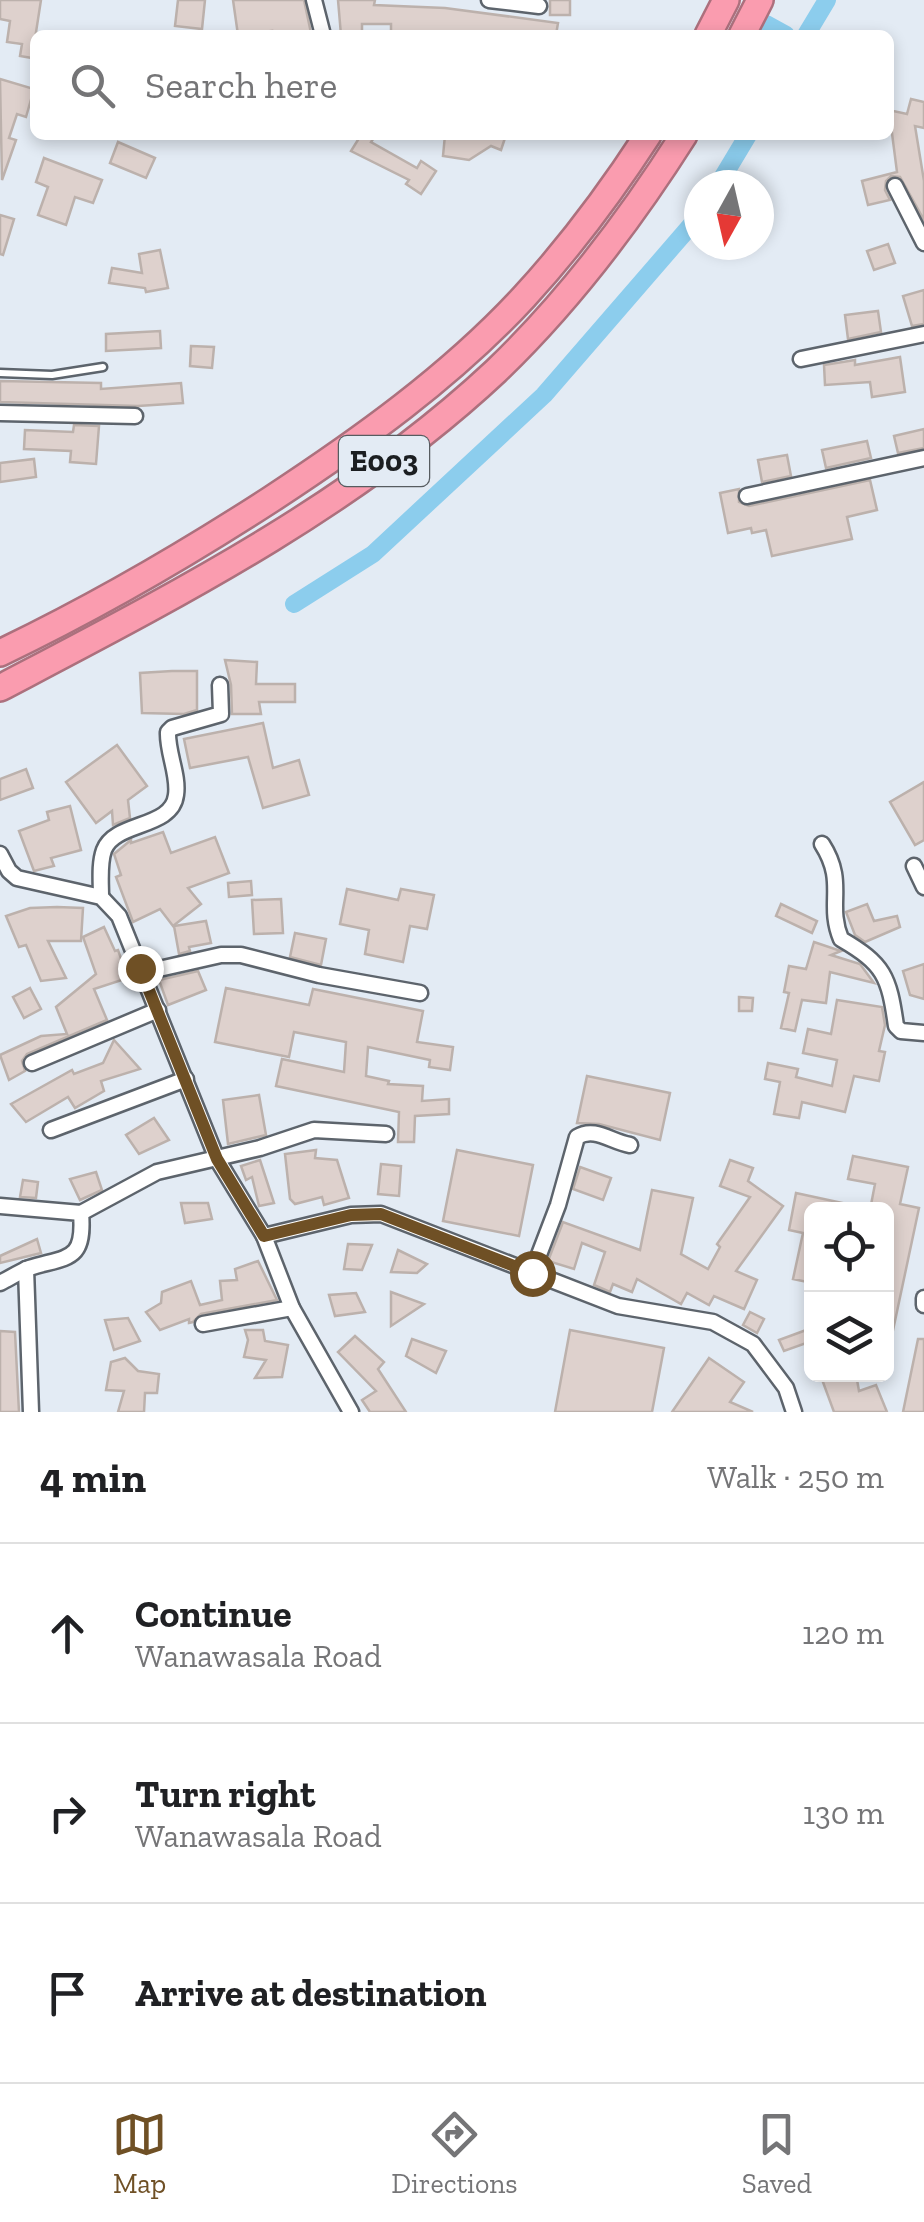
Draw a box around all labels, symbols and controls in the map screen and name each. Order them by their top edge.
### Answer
search box [30,30,894,140]
icon: search [65,58,120,113]
text: Search here [145,62,337,108]
north arrow [684,170,774,260]
road number: E003 [339,436,429,486]
route end [118,946,164,992]
map controls [804,1202,894,1382]
button: locate [804,1202,894,1292]
route start [510,1251,556,1297]
button: layers [804,1292,894,1382]
text: 4 min [40,1452,146,1503]
text: Walk · 250 m [707,1458,884,1496]
text: Continue [135,1591,292,1637]
icon: ahead [40,1606,95,1661]
text: 120 m [802,1614,884,1652]
text: Wanawasala Road [135,1637,382,1675]
text: Turn right [135,1771,315,1817]
icon: right [40,1786,95,1841]
text: 130 m [803,1794,884,1832]
text: Wanawasala Road [135,1817,382,1855]
icon: arrive [40,1966,95,2021]
text: Arrive at destination [135,1970,486,2016]
tab: Map [112,2107,167,2200]
tab: Directions [391,2107,518,2200]
tab: Saved [742,2107,812,2200]

